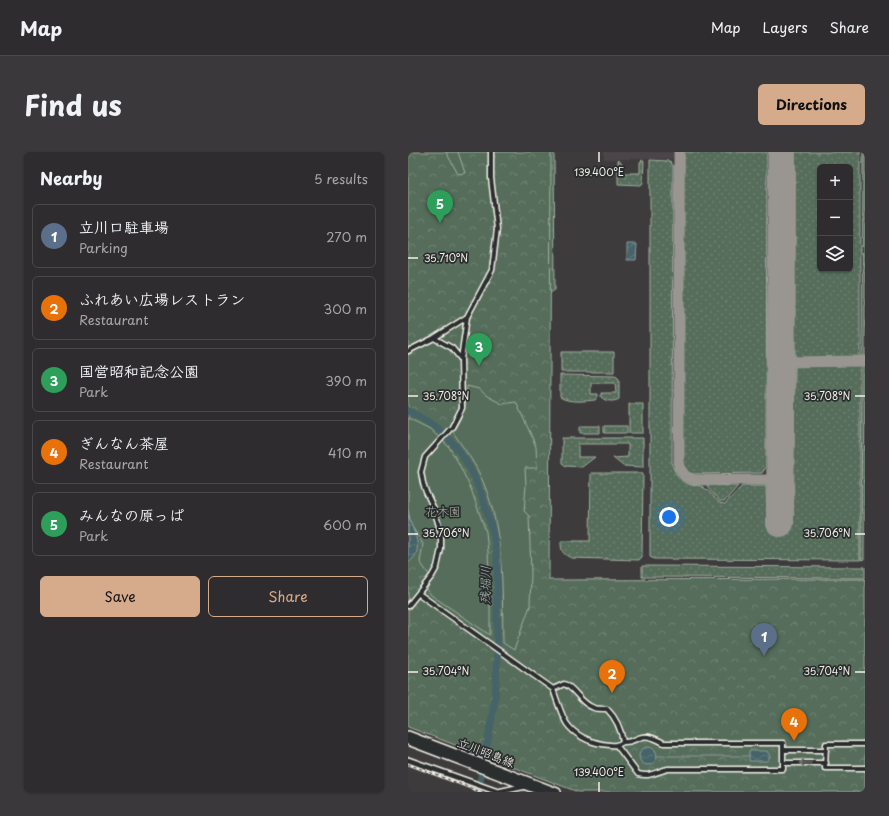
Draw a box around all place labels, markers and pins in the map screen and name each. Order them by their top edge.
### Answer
pin: 5 [427,190,453,223]
pin: 3 [466,333,492,366]
pin: 1 [751,623,777,656]
pin: 2 [599,660,625,693]
pin: 4 [781,708,807,741]

